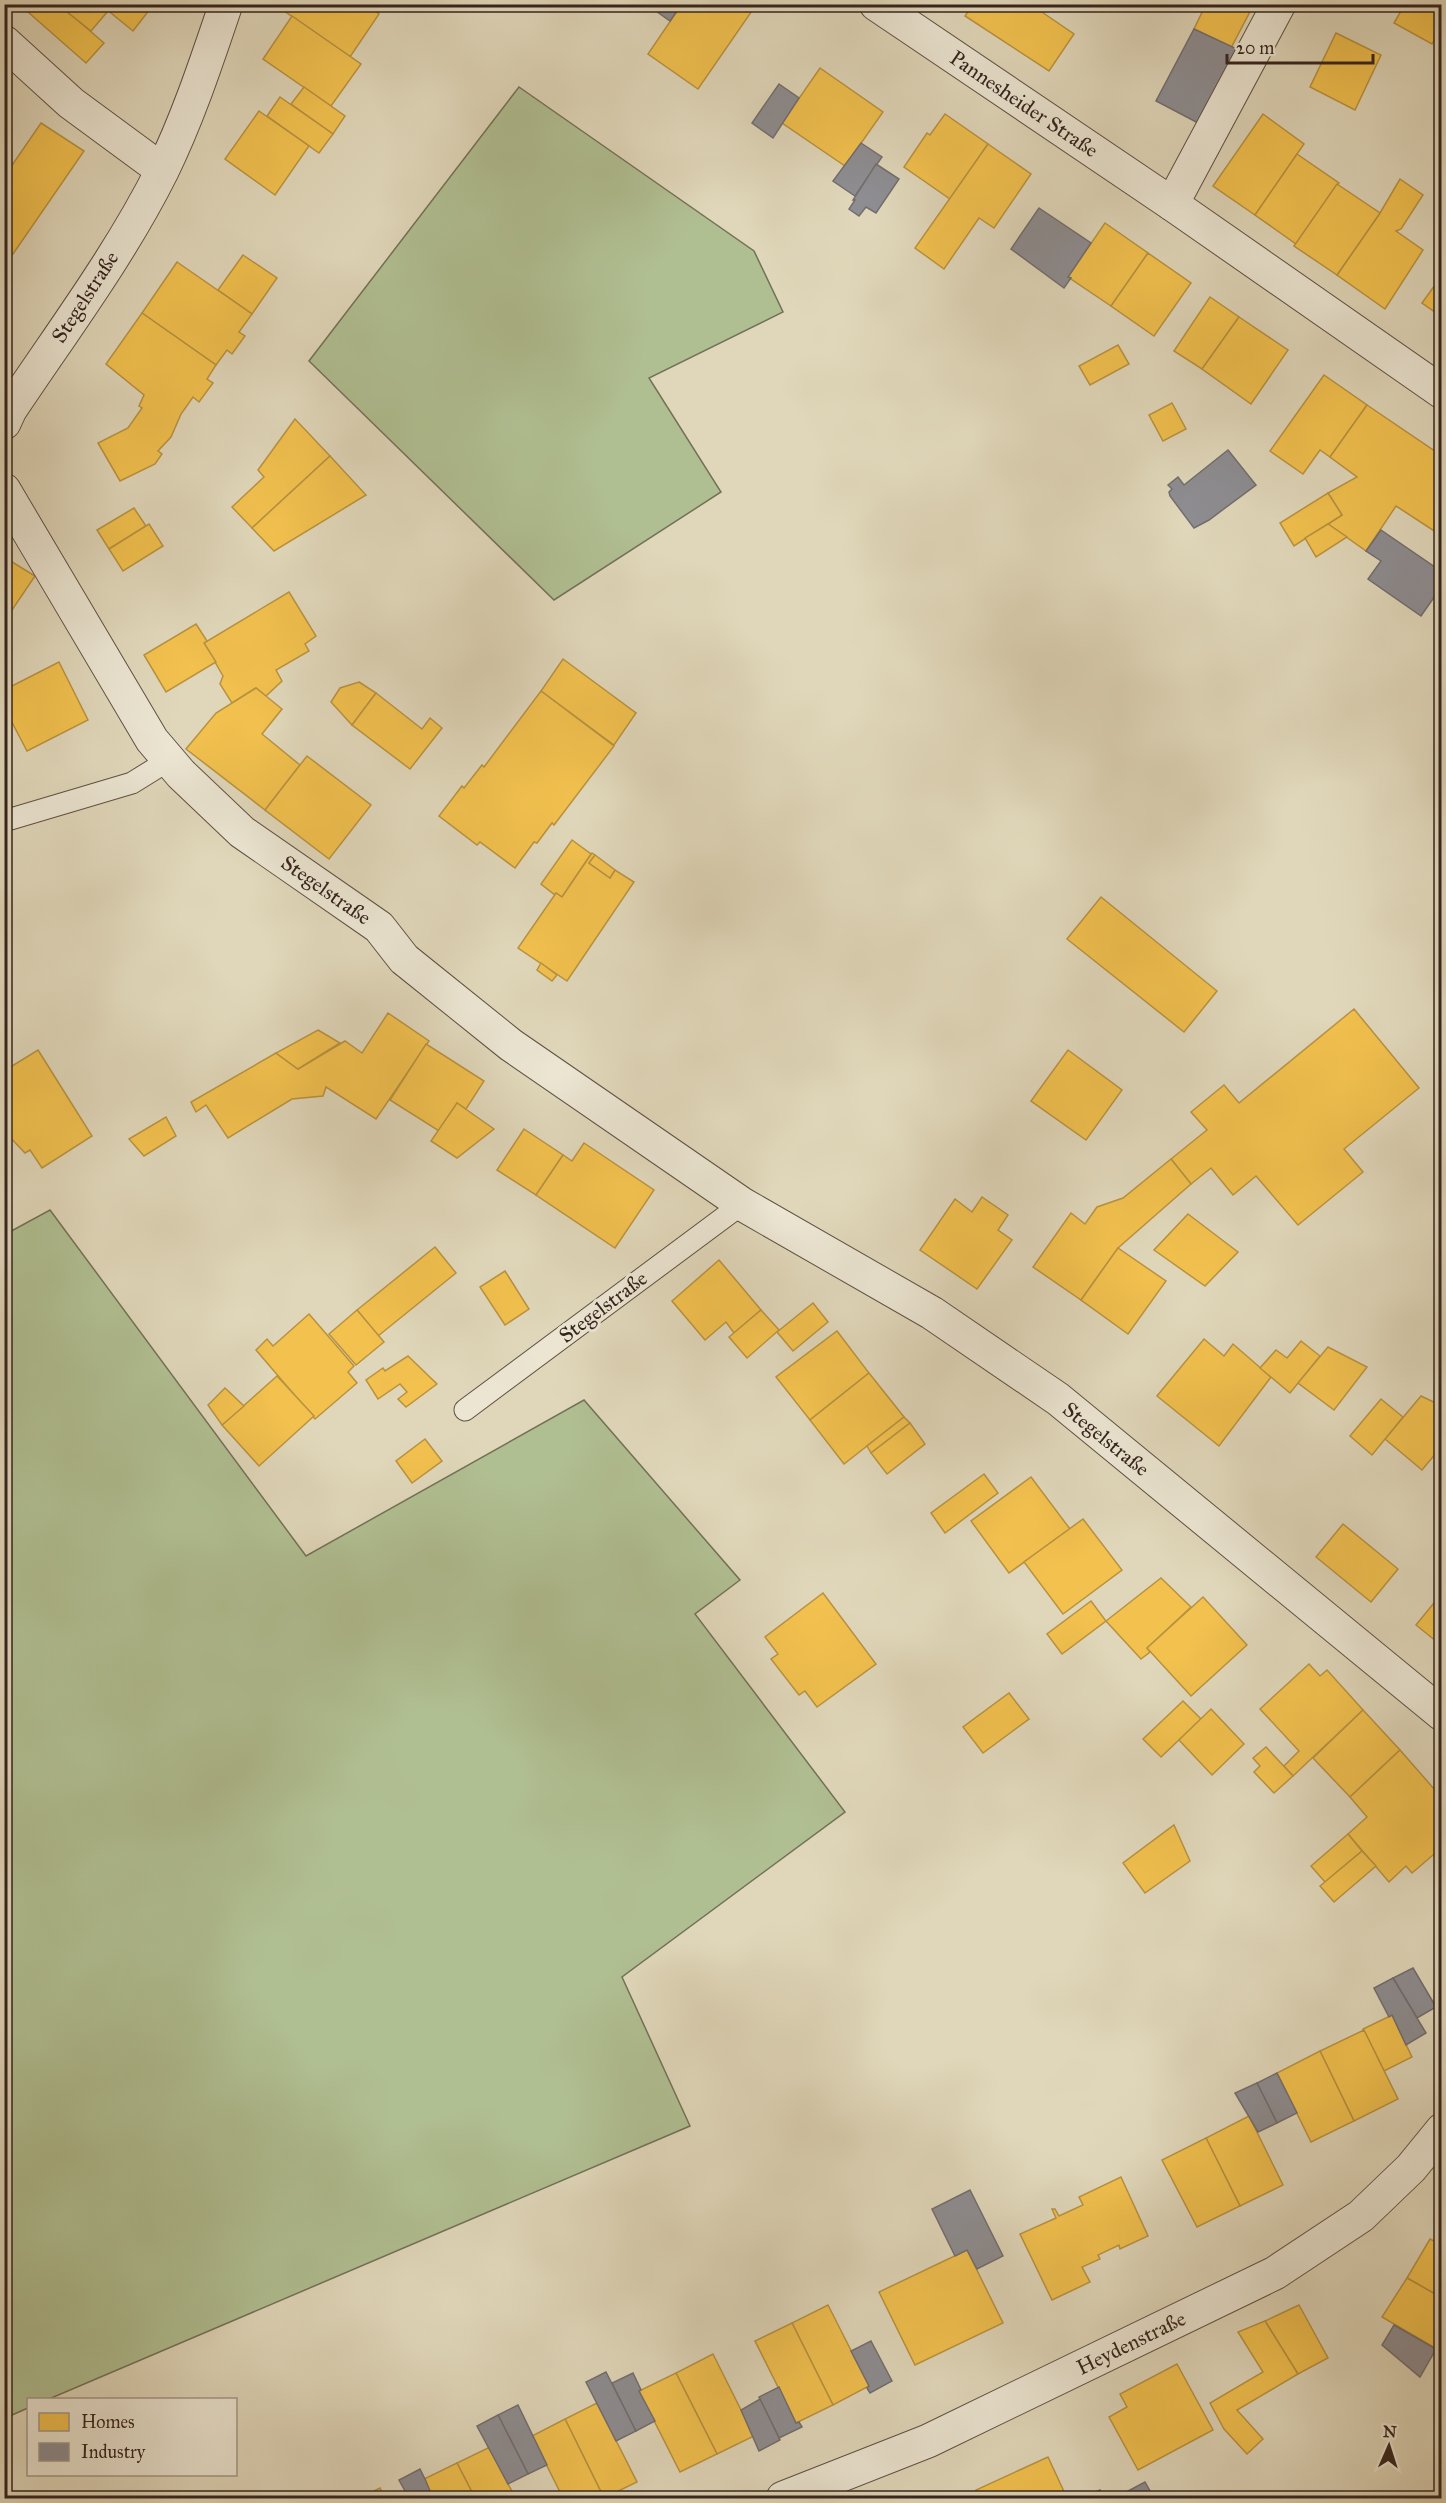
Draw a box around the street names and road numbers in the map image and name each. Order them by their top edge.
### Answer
street label: Pannesheider Straße [945,45,1103,163]
street label: Stegelstraße [46,246,124,348]
street label: Stegelstraße [276,850,376,931]
street label: Stegelstraße [554,1265,653,1349]
street label: Stegelstraße [1057,1396,1155,1482]
street label: Heydenstraße [1072,2305,1190,2381]

